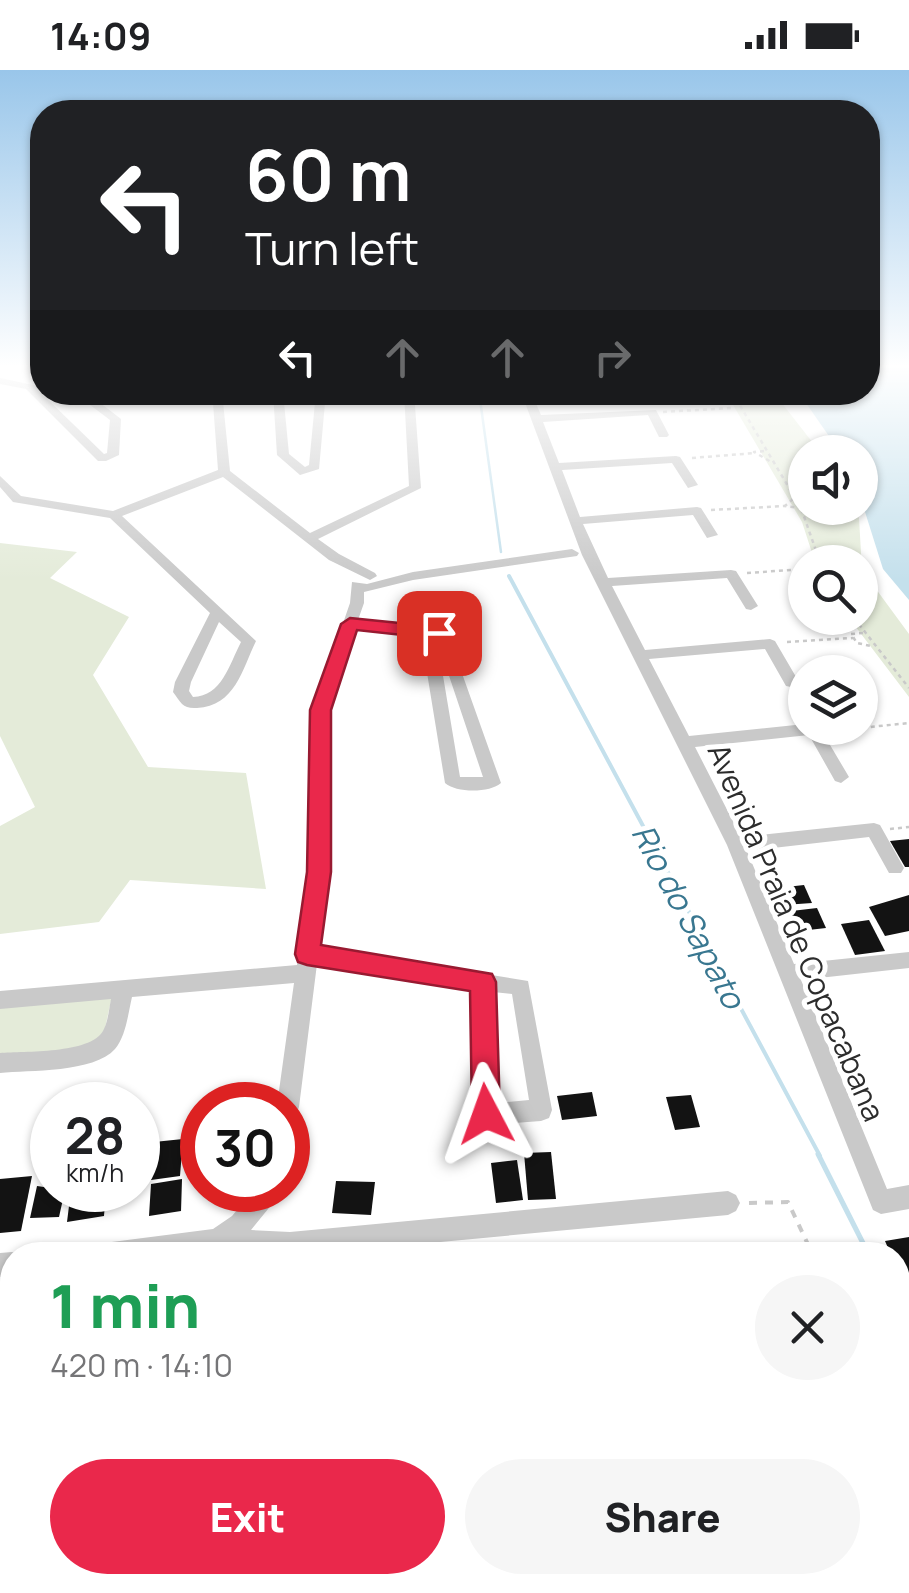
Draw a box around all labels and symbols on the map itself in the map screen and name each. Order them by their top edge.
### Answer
pin [397,591,482,676]
street label: Avenida Praia de Copacabana [699,737,895,1127]
water label: Rio do Sapato [622,816,757,1018]
position arrow [434,1062,538,1166]
speed limit sign: 30 [180,1082,310,1212]

